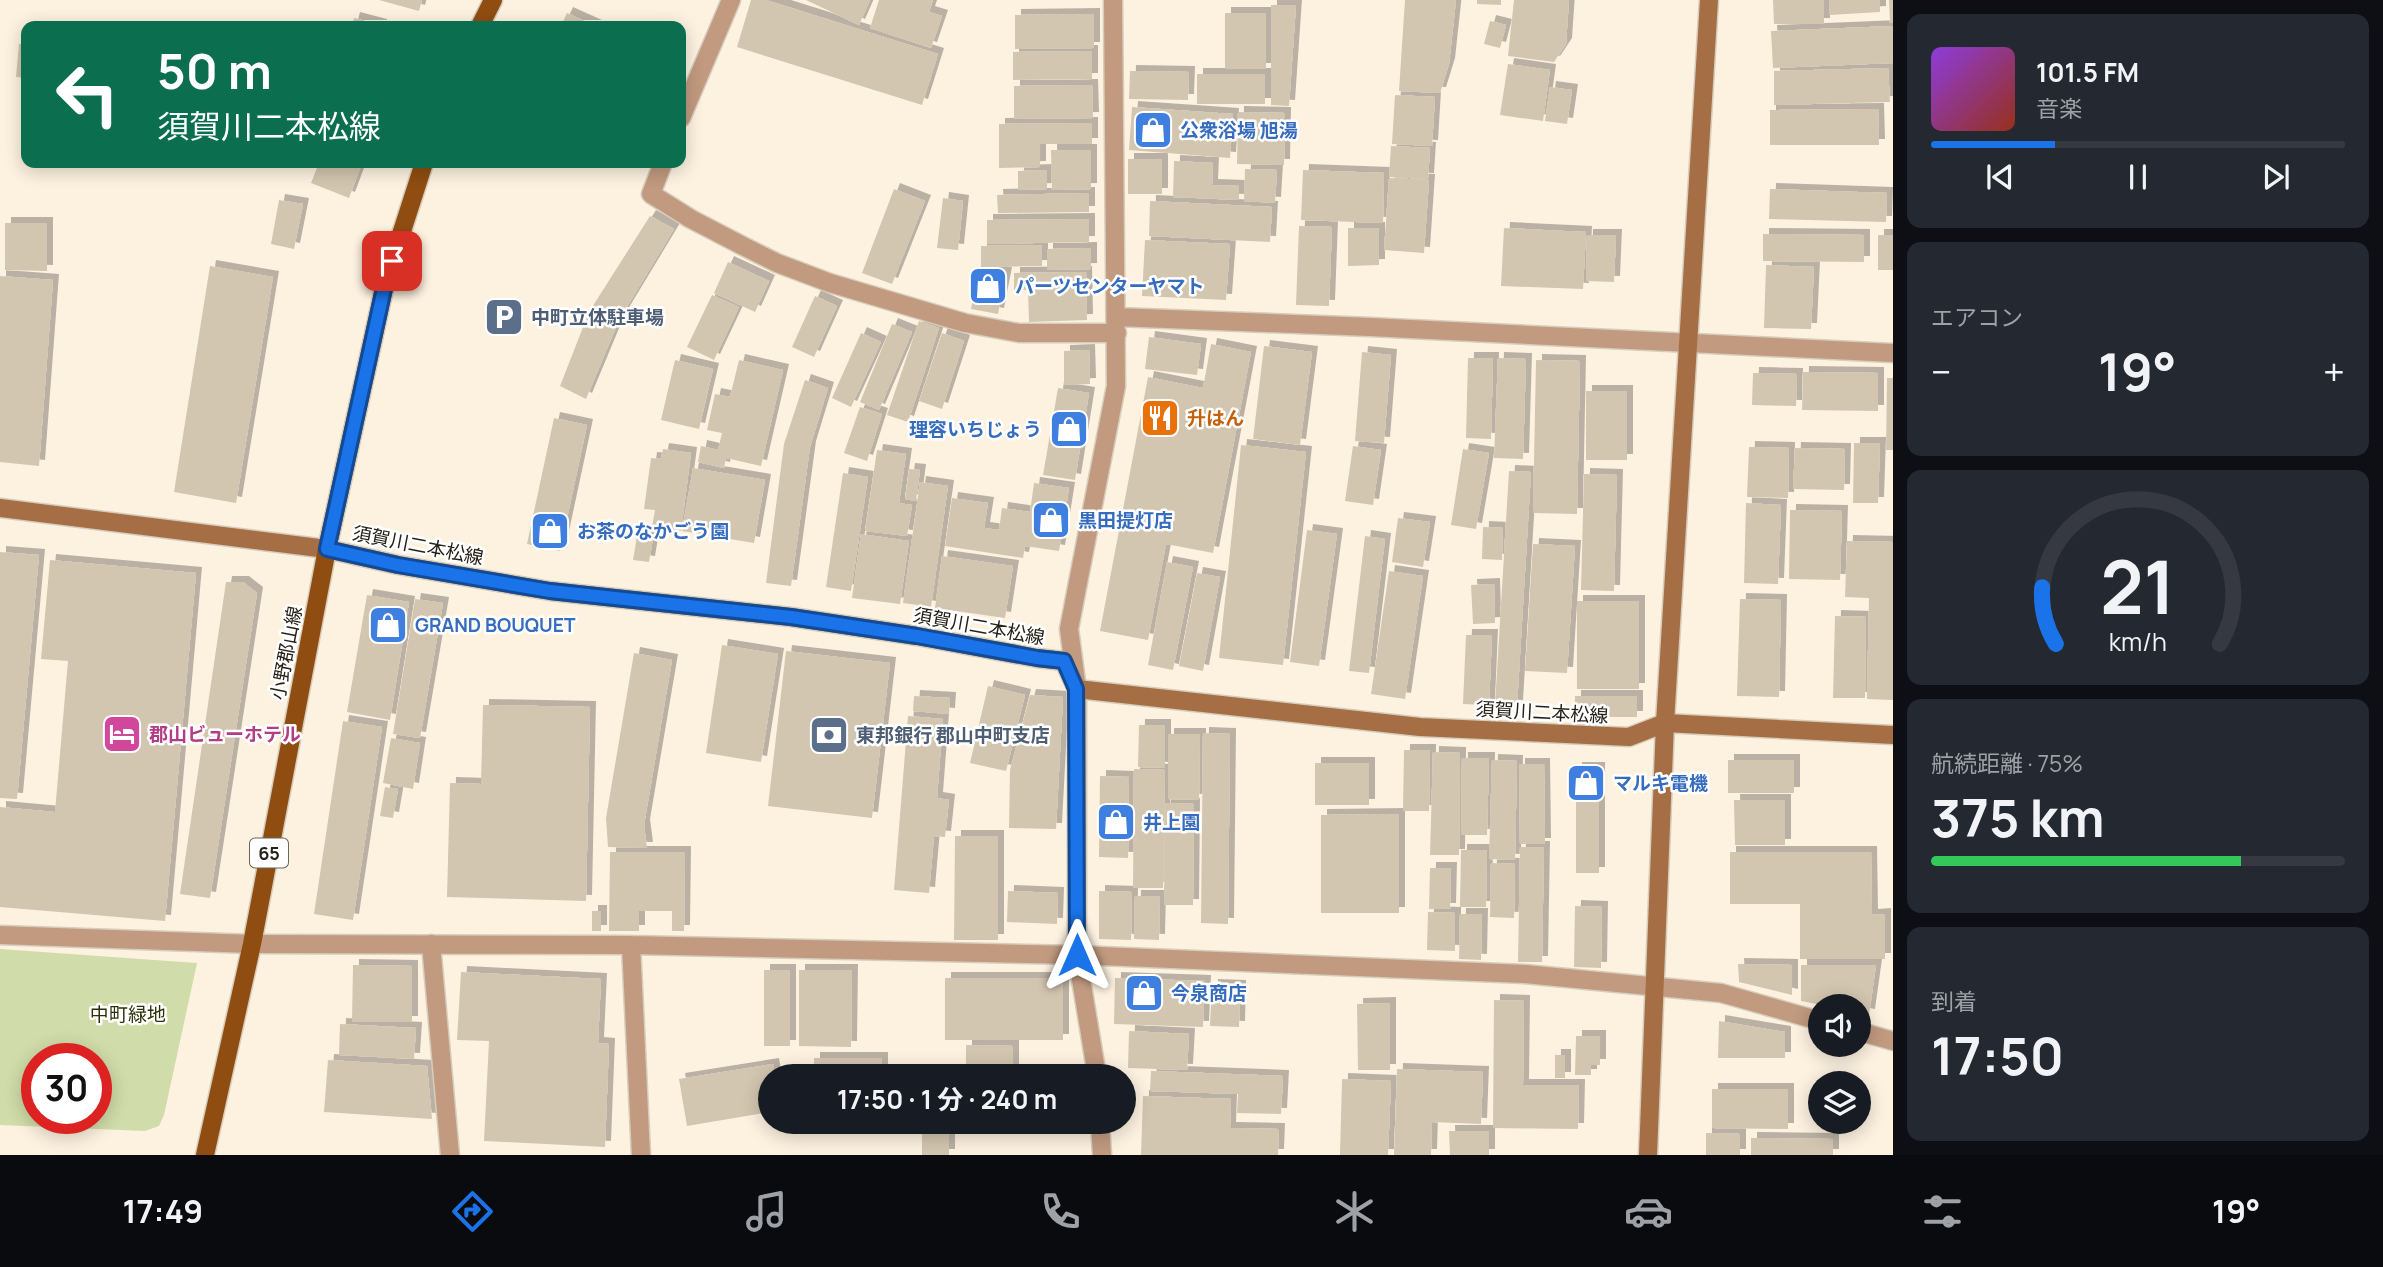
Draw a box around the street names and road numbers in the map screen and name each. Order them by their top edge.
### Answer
street label: 須賀川二本松線 [350,520,486,570]
street label: 須賀川二本松線 [911,602,1047,650]
street label: 小野郡山線 [264,604,308,702]
street label: 須賀川二本松線 [1475,696,1609,728]
road number: 65 [250,838,288,868]

